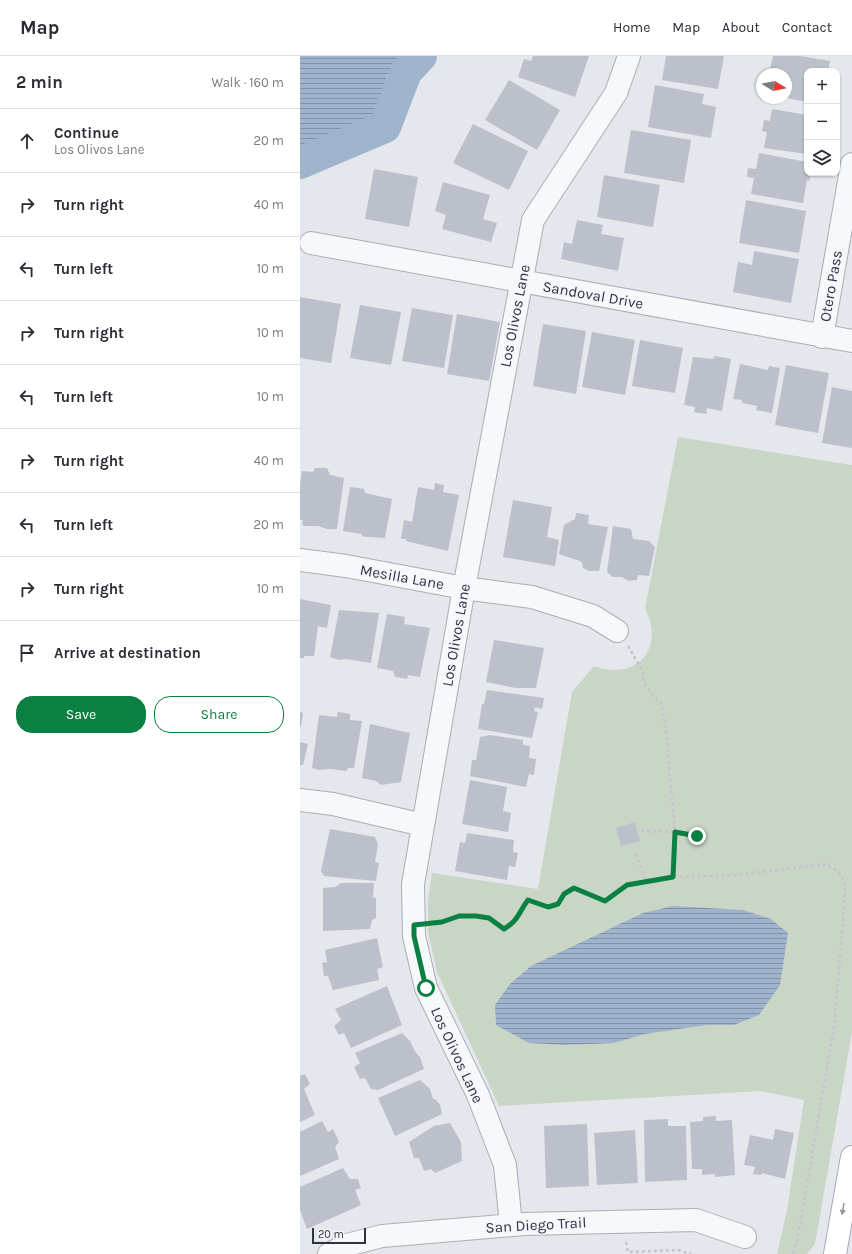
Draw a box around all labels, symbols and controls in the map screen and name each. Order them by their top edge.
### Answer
text: Map [20,17,59,39]
text: Home [613,19,650,36]
text: Map [672,19,700,36]
text: About [722,19,760,36]
text: Contact [782,19,832,36]
north arrow [756,68,792,104]
map controls [804,68,840,176]
button: + [804,68,840,104]
text: 2 min [16,72,63,92]
text: Walk · 160 m [211,75,284,90]
button: − [804,104,840,140]
text: Continue [54,124,119,142]
icon: ahead [16,130,38,152]
text: 20 m [254,133,284,148]
button: layers [804,140,840,176]
text: Los Olivos Lane [54,142,144,157]
icon: right [16,194,38,216]
text: Turn right [54,196,124,214]
text: 40 m [254,197,284,212]
street label: Otero Pass [816,249,846,323]
icon: left [16,258,38,280]
text: Turn left [54,260,113,278]
text: 10 m [257,261,284,276]
street label: Los Olivos Lane [496,263,534,369]
street label: Sandoval Drive [541,277,645,313]
icon: right [16,322,38,344]
text: Turn right [54,324,124,342]
text: 10 m [257,325,284,340]
icon: left [16,386,38,408]
text: Turn left [54,388,113,406]
text: 10 m [257,389,284,404]
icon: right [16,450,38,472]
text: Turn right [54,452,124,470]
text: 40 m [254,453,284,468]
icon: left [16,514,38,536]
text: Turn left [54,516,113,534]
text: 20 m [254,517,284,532]
street label: Mesilla Lane [359,561,445,593]
icon: right [16,578,38,600]
text: Turn right [54,580,124,598]
text: 10 m [257,581,284,596]
street label: Los Olivos Lane [438,582,474,688]
icon: arrive [16,642,38,664]
text: Arrive at destination [54,644,201,662]
button: Save [16,696,146,733]
button: Share [154,696,284,733]
route end [688,827,706,845]
route start [417,979,435,997]
street label: Los Olivos Lane [427,1004,487,1106]
one-way arrow [840,1203,846,1215]
street label: San Diego Trail [485,1213,587,1237]
scale bar [312,1226,366,1245]
text: 20 m [318,1228,344,1241]

